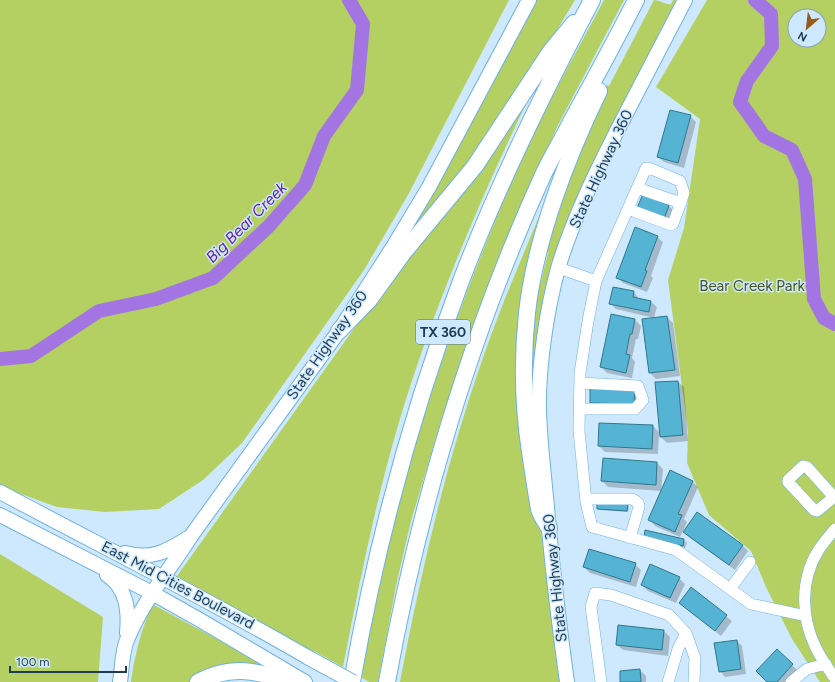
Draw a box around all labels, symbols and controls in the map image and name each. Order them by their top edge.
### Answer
north arrow [787,8,827,48]
text: N [796,29,809,44]
street label: State Highway 360 [566,107,636,231]
water label: Big Bear Creek [202,177,292,267]
park label: Bear Creek Park [699,277,805,295]
street label: State Highway 360 [283,287,371,403]
road number: TX 360 [416,320,470,344]
street label: State Highway 360 [539,513,571,643]
street label: East Mid Cities Boulevard [98,537,258,633]
scale bar [10,648,126,674]
text: 100 m [16,655,50,669]

